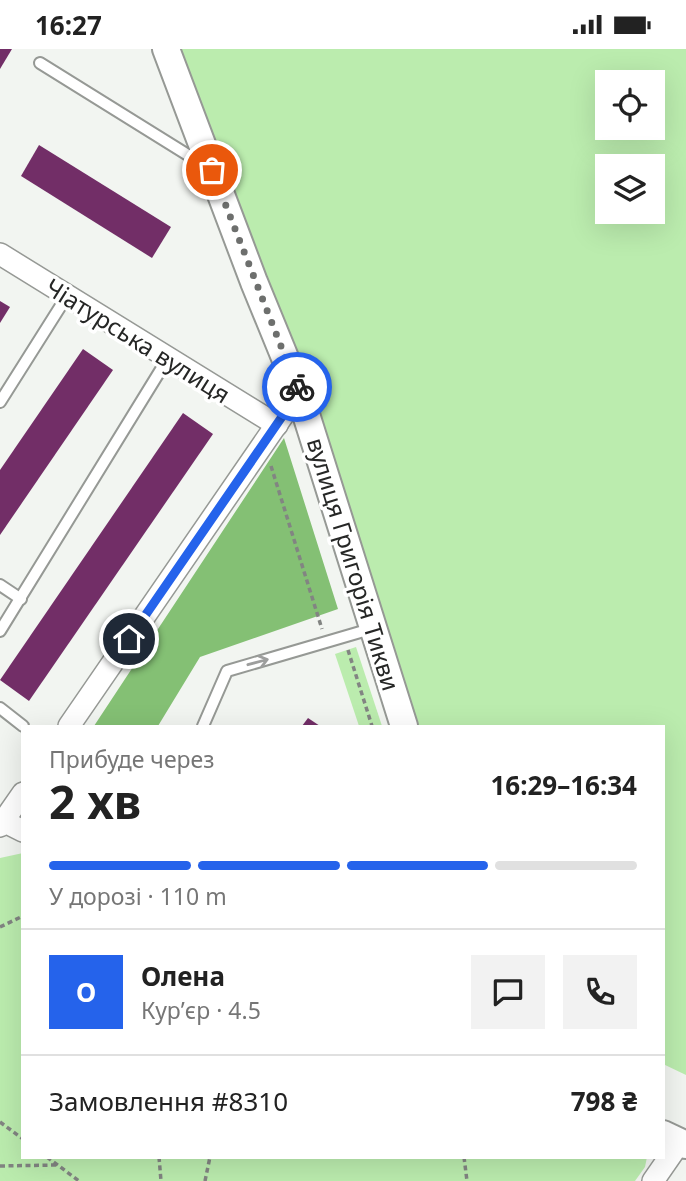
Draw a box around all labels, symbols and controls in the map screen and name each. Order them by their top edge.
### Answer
text: 16:27 [35,7,102,43]
map controls [595,70,665,224]
button: locate [595,70,665,140]
pin [182,140,242,200]
icon: bag [193,151,231,189]
button: layers [595,154,665,224]
street label: Чіатурська вулиця [39,270,237,410]
courier [262,352,332,422]
icon: bike [278,368,316,406]
street label: вулиця Григорія Тикви [300,433,408,695]
pin [99,609,159,669]
icon: home [110,620,148,658]
one-way arrow [246,655,268,668]
text: Прибуде через [49,743,214,775]
text: 16:29–16:34 [490,767,637,803]
text: 2 хв [49,770,141,832]
text: У дорозі · 110 m [49,880,227,912]
button: chat [471,955,545,1029]
button: phone [563,955,637,1029]
text: Олена [141,958,225,994]
text: О [76,974,96,1010]
text: Кур’єр · 4.5 [141,994,261,1026]
text: Замовлення #8310 [49,1083,288,1119]
text: 798 ₴ [571,1083,637,1119]

